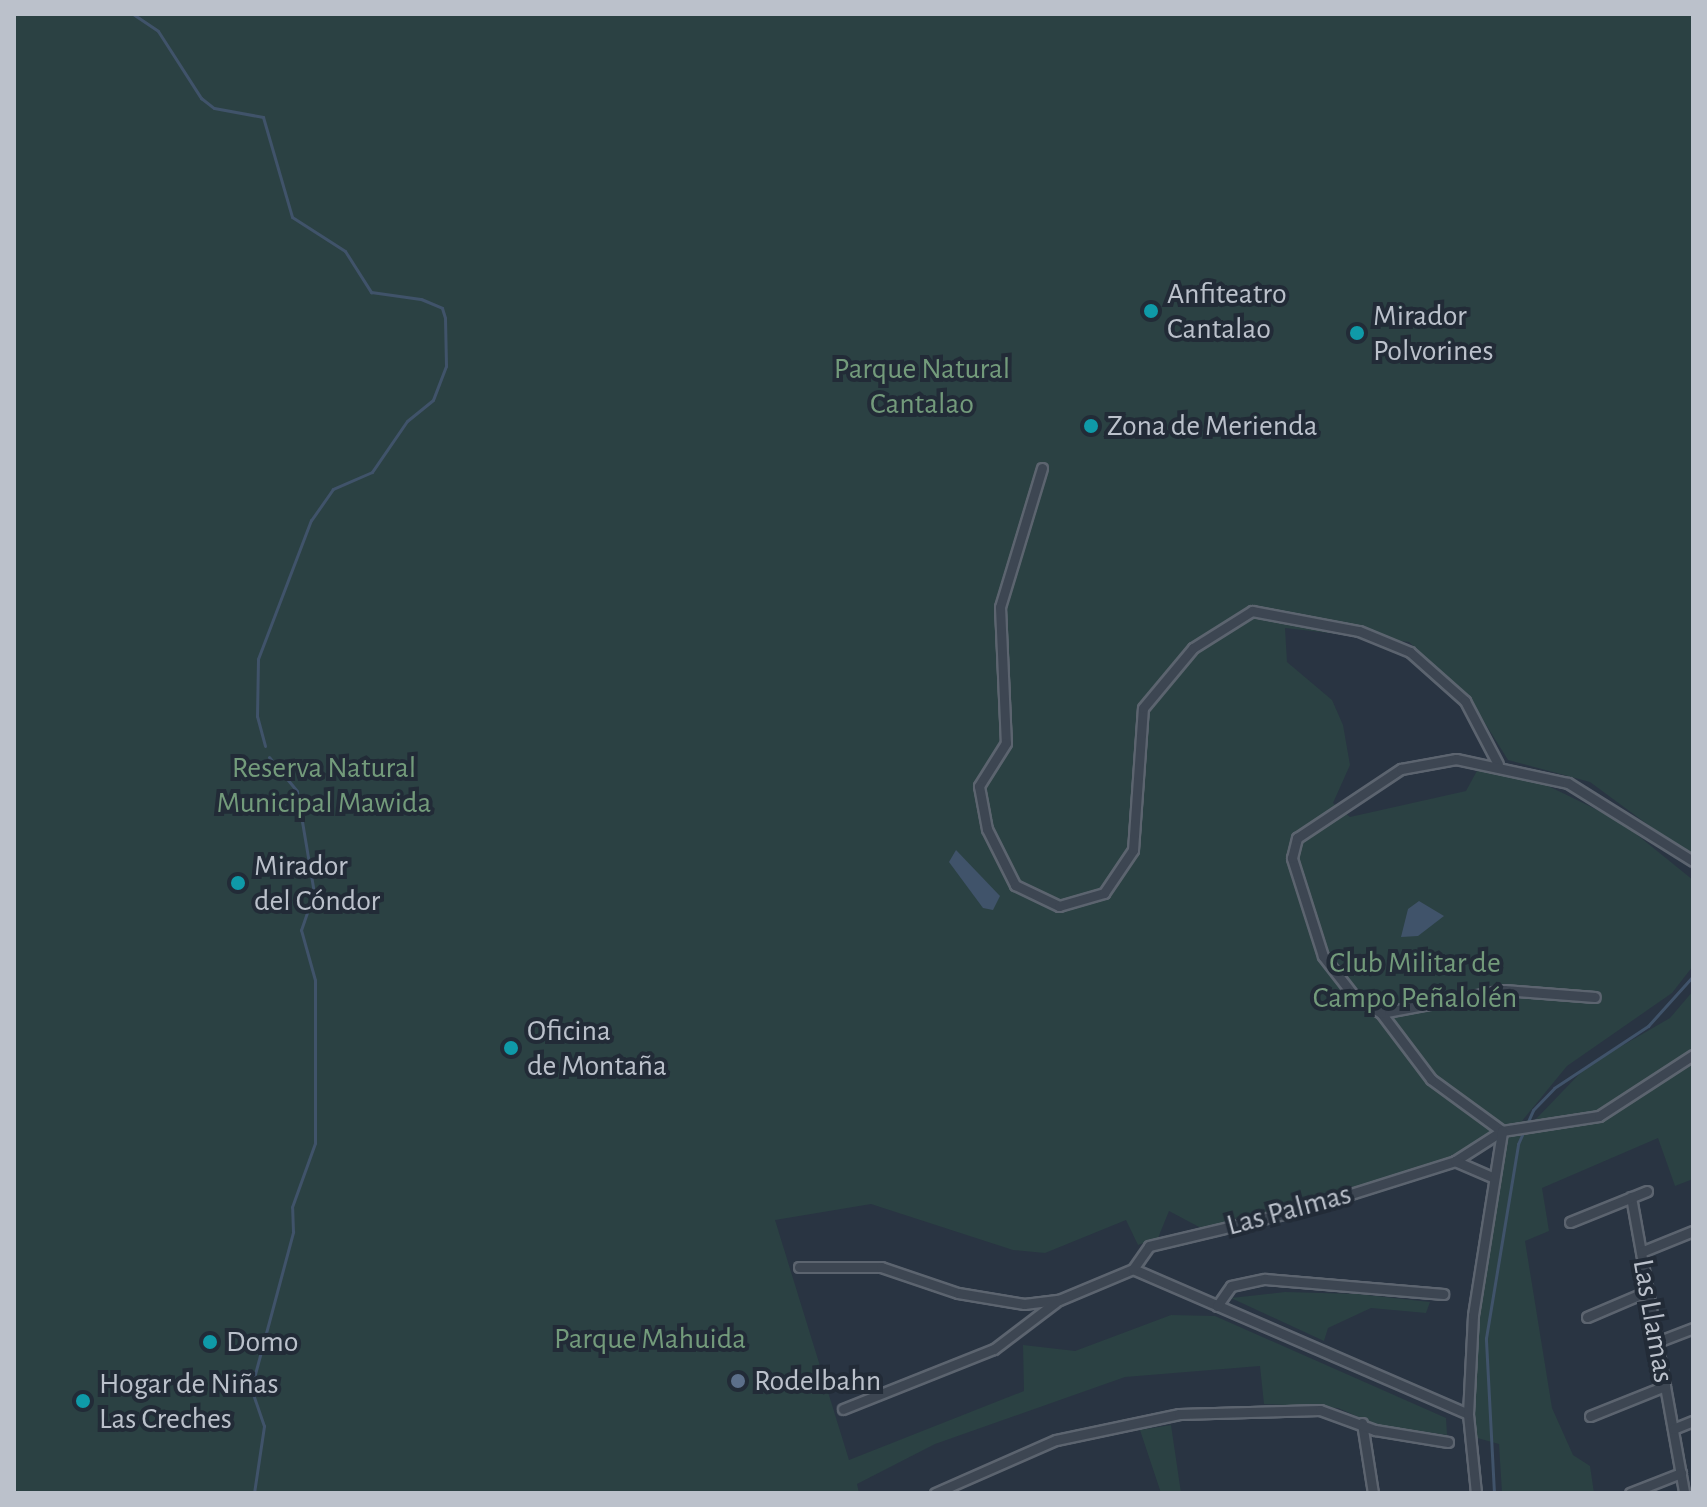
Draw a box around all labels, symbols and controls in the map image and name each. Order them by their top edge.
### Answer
place label: Anfiteatro Cantalao [1167,276,1287,346]
place label: Mirador Polvorines [1373,298,1494,368]
marker: Anfiteatro Cantalao [1142,302,1160,320]
marker: Mirador Polvorines [1348,324,1366,342]
park label: Parque Natural Cantalao [834,351,1010,422]
place label: Zona de Merienda [1107,408,1318,444]
marker: Zona de Merienda [1082,417,1100,435]
park label: Reserva Natural Municipal Mawida [217,750,431,820]
place label: Mirador del Cóndor [254,848,380,918]
marker: Mirador del Cóndor [229,874,247,892]
park label: Club Militar de Campo Peñalolén [1313,945,1517,1016]
place label: Oficina de Montaña [527,1013,667,1084]
marker: Oficina de Montaña [502,1039,520,1057]
street label: Las Palmas [1223,1176,1355,1244]
street label: Las Llamas [1624,1256,1682,1386]
park label: Parque Mahuida [554,1321,746,1357]
place label: Domo [226,1324,299,1360]
marker: Domo [201,1333,219,1351]
place label: Rodelbahn [754,1363,881,1399]
place label: Hogar de Niñas Las Creches [99,1366,279,1436]
marker: Rodelbahn [729,1372,747,1390]
marker: Hogar de Niñas Las Creches [74,1392,92,1410]

